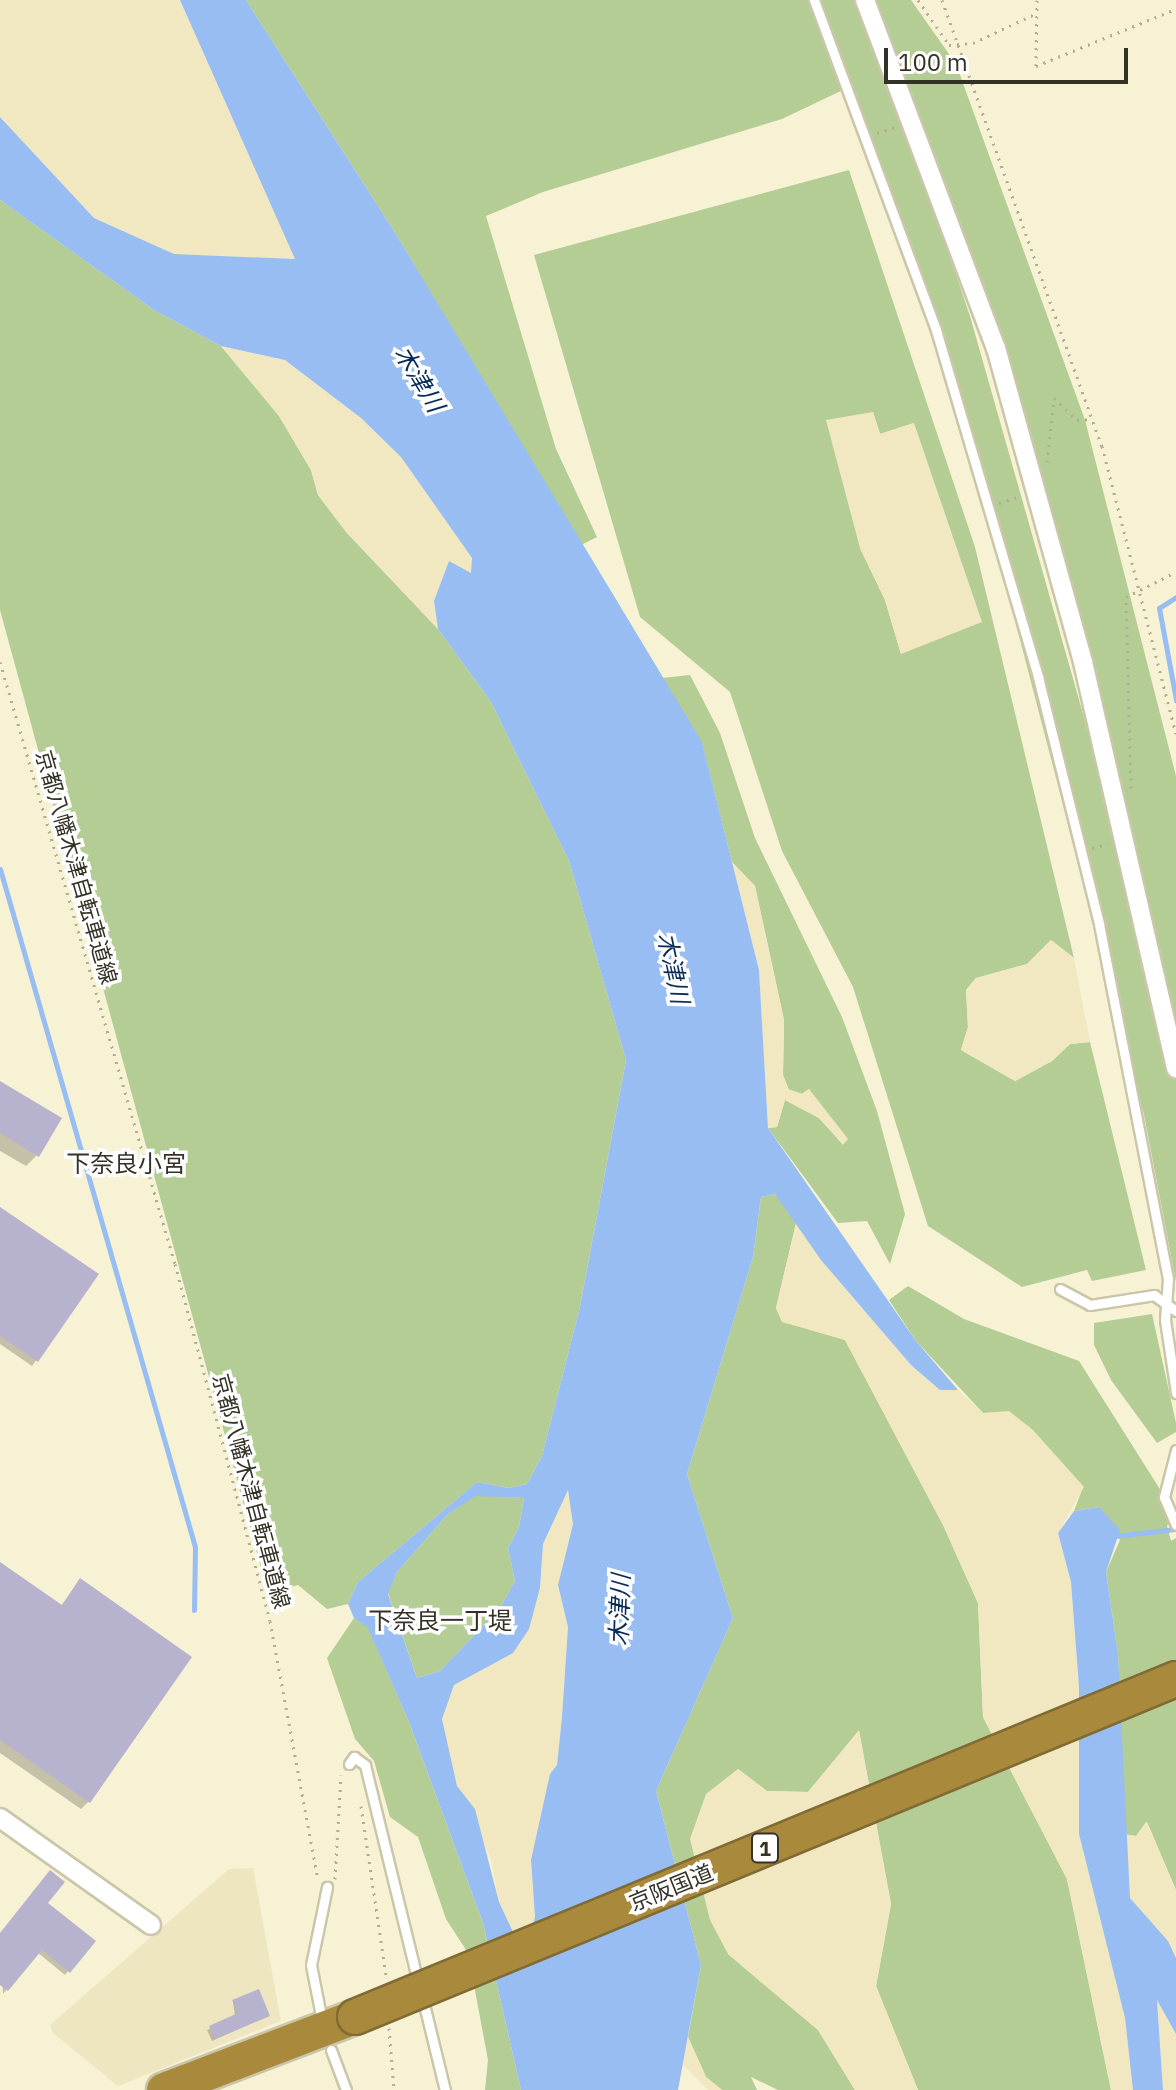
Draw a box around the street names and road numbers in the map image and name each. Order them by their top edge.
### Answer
street label: 京都八幡木津自転車道線 [31,747,123,987]
street label: 京都八幡木津自転車道線 [208,1371,296,1611]
road number: 1 [751,1832,779,1864]
street label: 京阪国道 [625,1858,717,1916]

